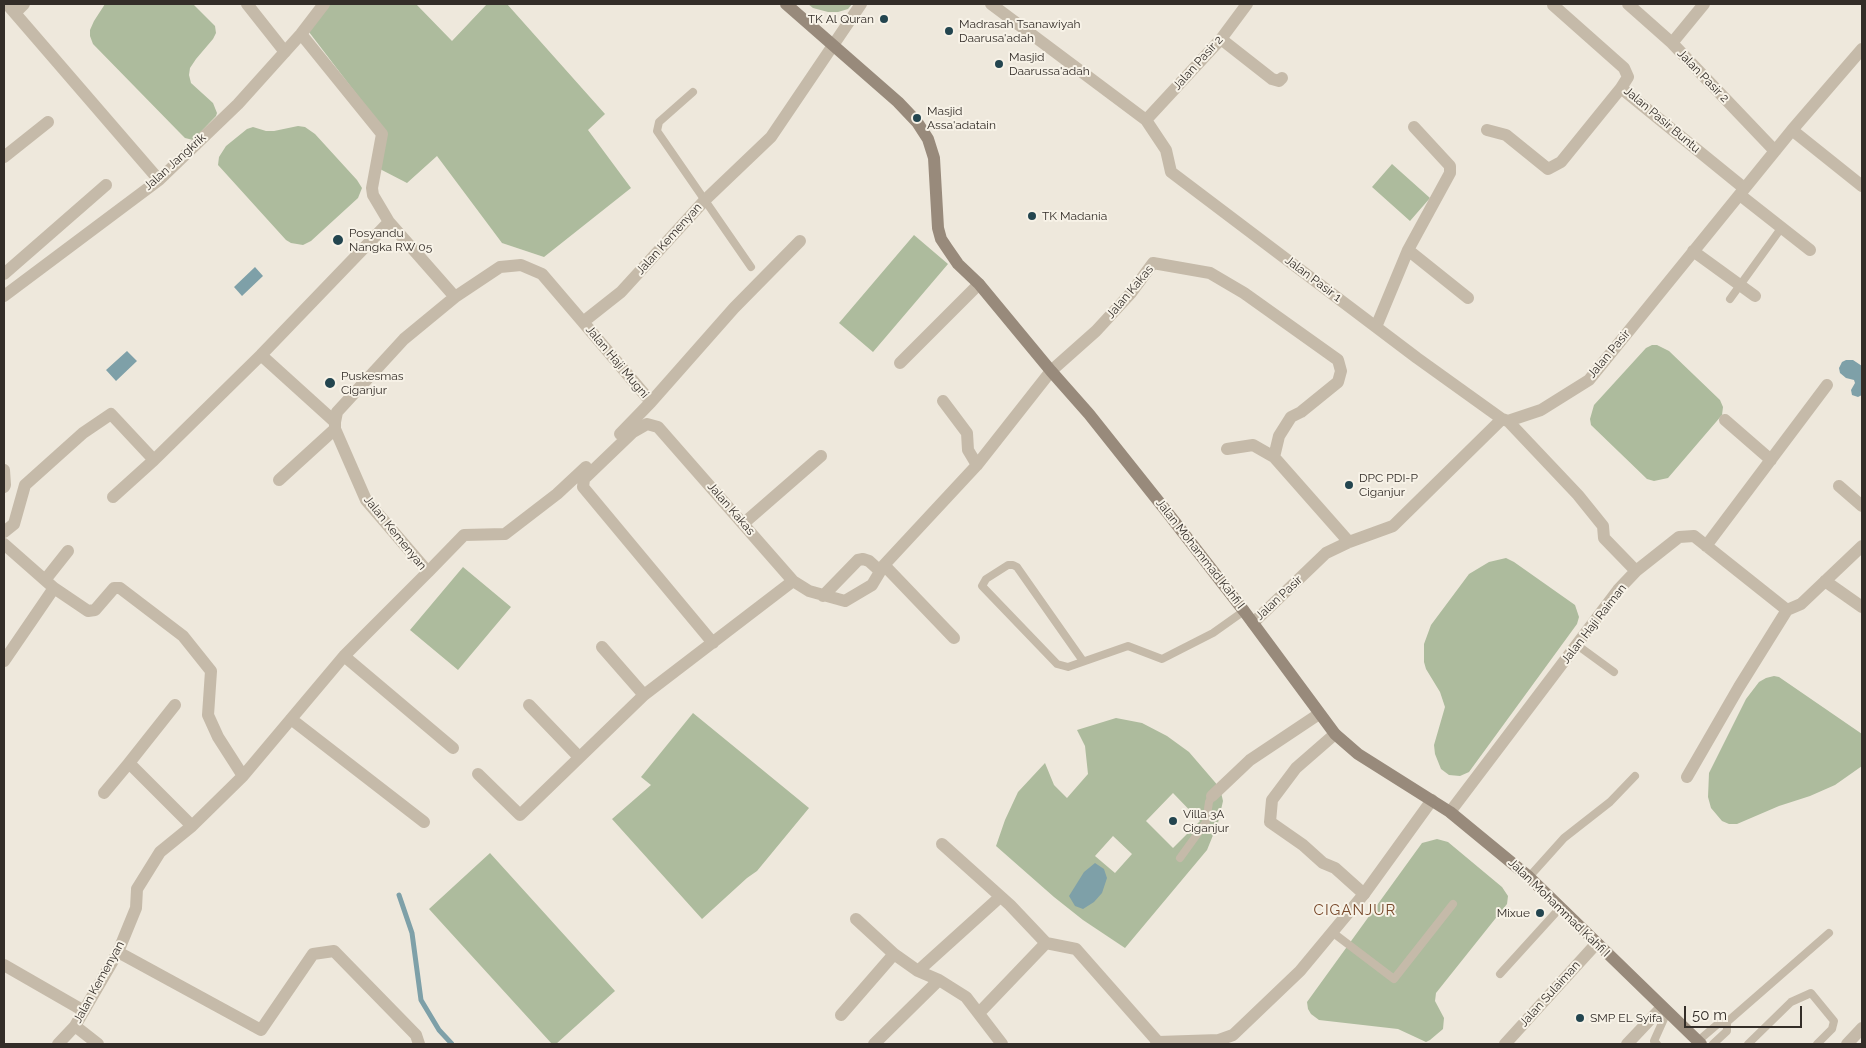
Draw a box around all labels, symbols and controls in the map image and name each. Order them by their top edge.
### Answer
place label: TK Al Quran [808,12,874,26]
marker: TK Al Quran [878,13,890,25]
place label: Madrasah Tsanawiyah Daarusa'adah [959,17,1081,45]
marker: Madrasah Tsanawiyah Daarusa'adah [943,25,955,37]
street label: Jalan Pasir 2 [1170,33,1226,93]
street label: Jalan Pasir 2 [1674,47,1732,105]
place label: Masjid Daarussa'adah [1009,50,1090,78]
marker: Masjid Daarussa'adah [993,58,1005,70]
street label: Jalan Pasir Buntu [1621,84,1703,156]
place label: Masjid Assa'adatain [927,104,996,132]
marker: Masjid Assa'adatain [911,112,923,124]
street label: Jalan Jangkrik [141,130,209,194]
street label: Jalan Kemenyan [633,200,705,278]
place label: TK Madania [1042,209,1107,223]
marker: TK Madania [1026,210,1038,222]
place label: Posyandu Nangka RW 05 [349,226,432,254]
marker: Posyandu Nangka RW 05 [331,233,345,247]
street label: Jalan Pasir 1 [1282,253,1344,305]
street label: Jalan Kakas [1104,262,1156,322]
street label: Jalan Haji Mugni [582,323,652,401]
street label: Jalan Pasir [1585,327,1633,381]
place label: Puskesmas Ciganjur [341,369,404,397]
marker: Puskesmas Ciganjur [323,376,337,390]
place label: DPC PDI-P Ciganjur [1359,471,1418,499]
marker: DPC PDI-P Ciganjur [1343,479,1355,491]
street label: Jalan Kakas [704,480,758,538]
street label: Jalan Kemenyan [361,493,429,573]
street label: Jalan Mohammad Kahfi I [1153,496,1247,612]
street label: Jalan Pasir [1253,573,1305,623]
street label: Jalan Haji Raiman [1558,581,1630,667]
place label: Villa 3A Ciganjur [1183,807,1229,835]
marker: Villa 3A Ciganjur [1167,815,1179,827]
street label: Jalan Mohammad Kahfi I [1505,856,1613,960]
district label: CIGANJUR [1313,901,1397,919]
place label: Mixue [1497,906,1530,920]
marker: Mixue [1534,907,1546,919]
street label: Jalan Kemenyan [71,939,127,1025]
street label: Jalan Sulaiman [1517,958,1583,1030]
scale bar [1686,996,1804,1028]
text: 50 m [1692,1006,1727,1024]
place label: SMP EL Syifa [1590,1011,1662,1025]
marker: SMP EL Syifa [1574,1012,1586,1024]

